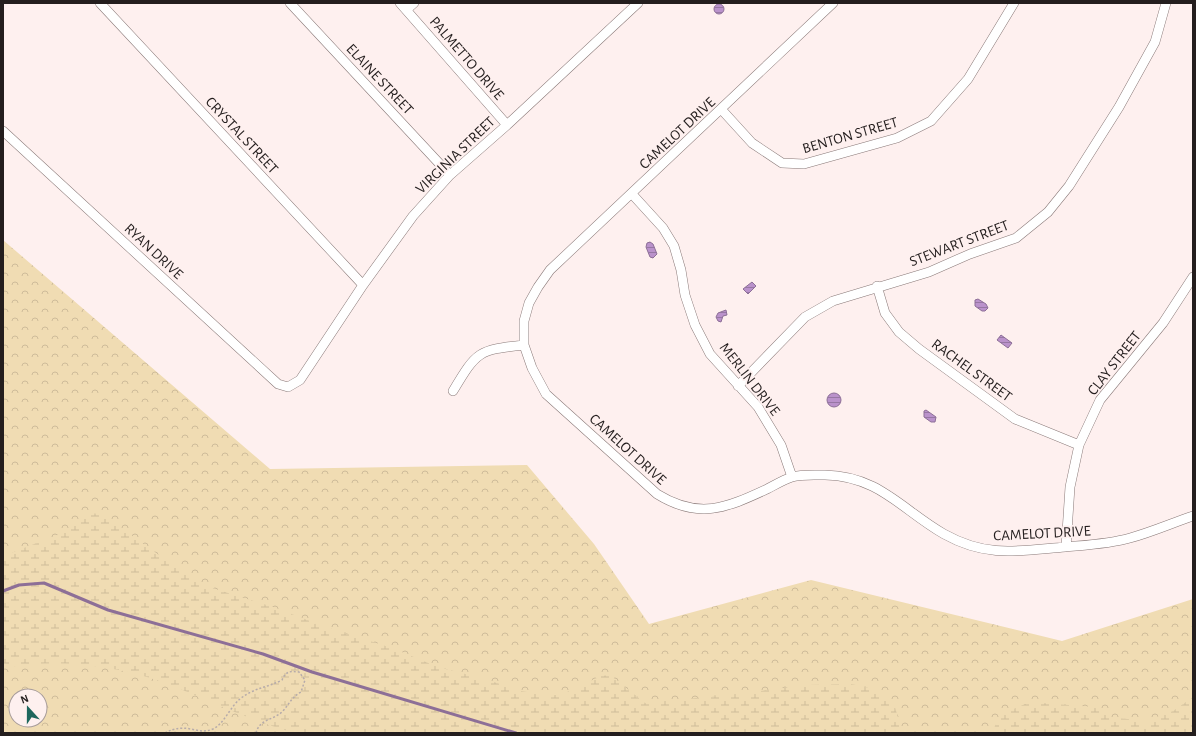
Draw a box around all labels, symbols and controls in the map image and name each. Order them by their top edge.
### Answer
street label: PALMETTO DRIVE [427,14,507,103]
street label: ELAINE STREET [343,41,416,118]
street label: CRYSTAL STREET [202,94,281,177]
street label: CAMELOT DRIVE [637,95,718,172]
street label: VIRGINIA STREET [413,114,498,197]
street label: BENTON STREET [801,114,900,156]
street label: STEWART STREET [907,217,1012,269]
street label: RYAN DRIVE [122,221,186,282]
street label: CLAY STREET [1085,328,1144,398]
street label: RACHEL STREET [929,336,1015,405]
street label: MERLIN DRIVE [717,340,783,419]
street label: CAMELOT DRIVE [586,411,669,488]
street label: CAMELOT DRIVE [993,523,1091,544]
north arrow [8,688,48,728]
text: N [19,693,30,706]

